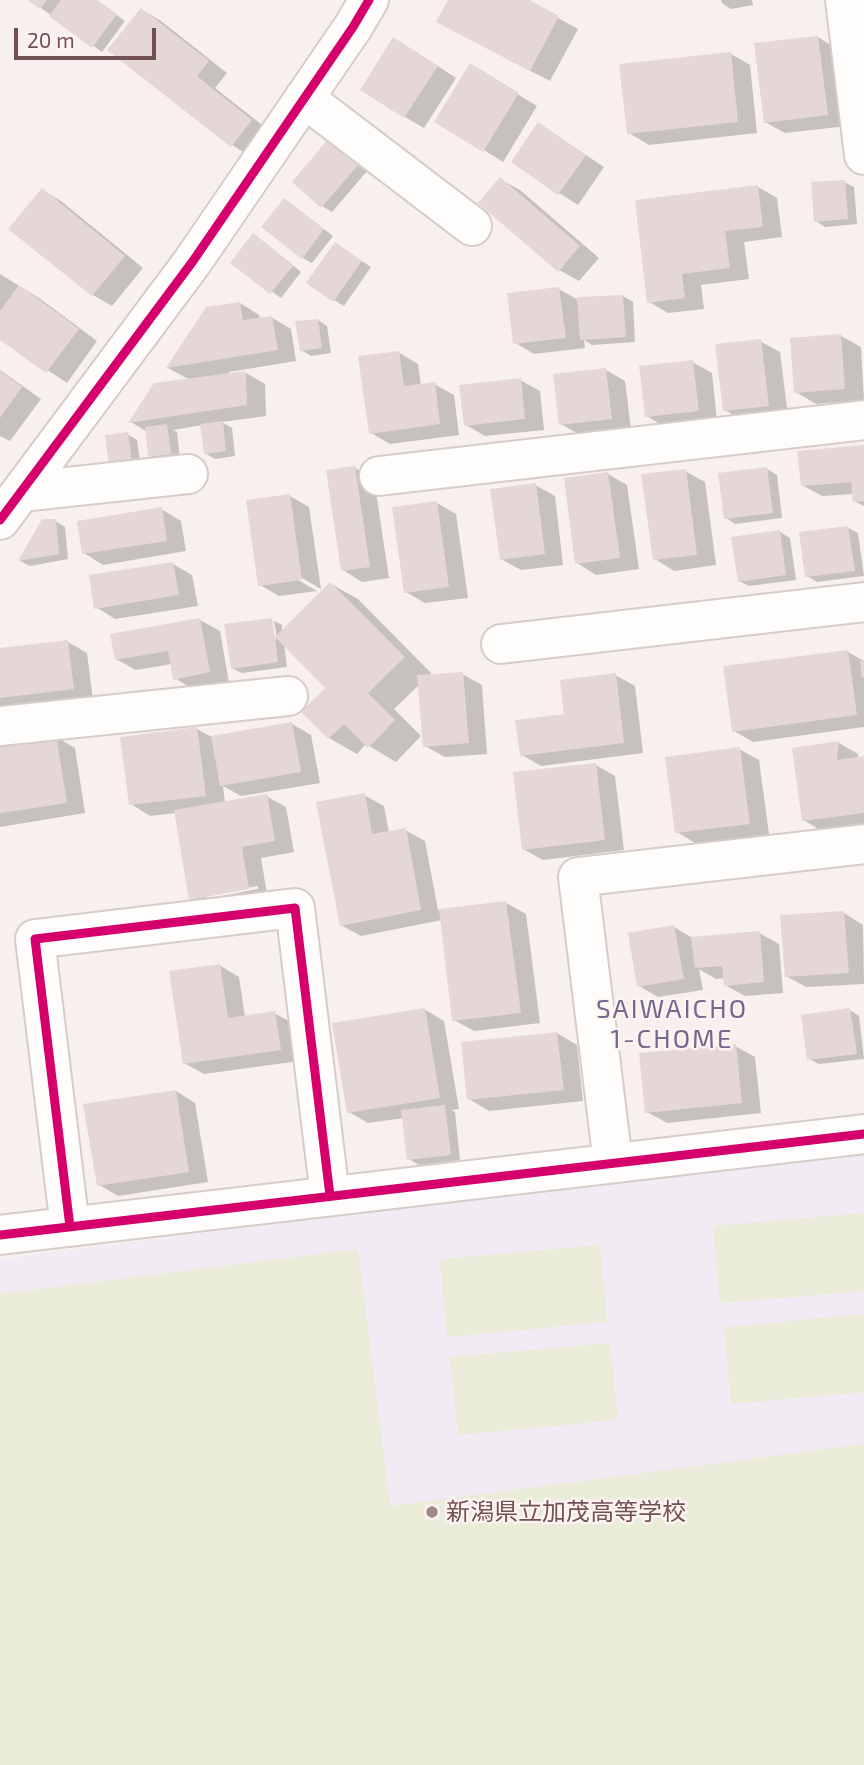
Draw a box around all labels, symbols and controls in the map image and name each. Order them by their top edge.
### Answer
scale bar [18,14,159,58]
text: 20 m [27,27,75,52]
district label: SAIWAICHO 1-CHOME [597,993,747,1054]
place label: 新潟県立加茂高等学校 [446,1498,686,1526]
marker: 新潟県立加茂高等学校 [424,1504,440,1520]

